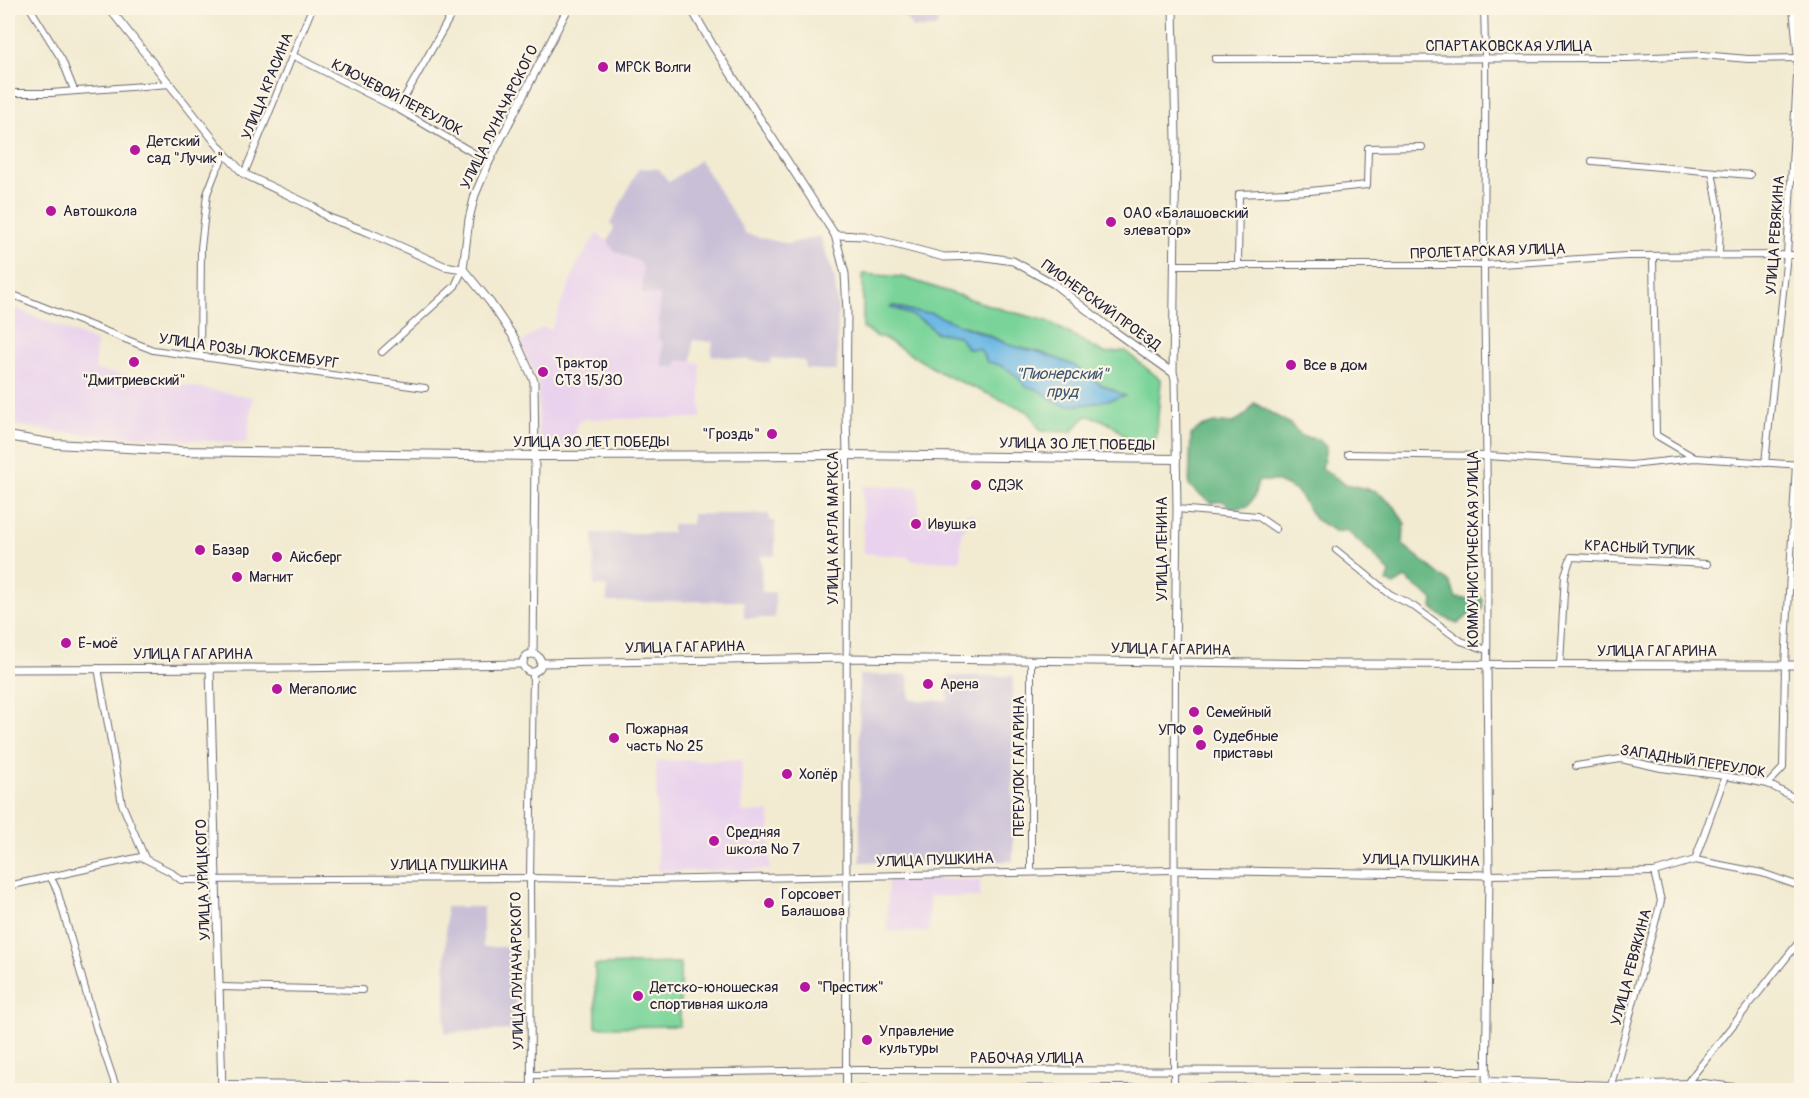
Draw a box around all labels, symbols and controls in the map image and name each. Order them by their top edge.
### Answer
street label: УЛИЦА КРАСИНА [237,30,298,143]
street label: СПАРТАКОВСКАЯ УЛИЦА [1425,37,1593,56]
street label: УЛИЦА ЛУНАЧАРСКОГО [456,42,543,192]
street label: КЛЮЧЕВОЙ ПЕРЕУЛОК [328,55,466,140]
place label: МРСК Волги [615,58,691,77]
marker: МРСК Волги [596,60,610,74]
place label: Детский сад "Лучик" [146,132,223,168]
marker: Детский сад "Лучик" [128,143,142,157]
street label: УЛИЦА РЕВЯКИНА [1762,174,1789,296]
place label: Автошкола [63,202,137,221]
marker: Автошкола [44,204,58,218]
place label: ОАО «Балашовский элеватор» [1123,204,1249,240]
marker: ОАО «Балашовский элеватор» [1104,215,1118,229]
street label: ПРОЛЕТАРСКАЯ УЛИЦА [1410,239,1566,264]
street label: ПИОНЕРСКИЙ ПРОЕЗД [1037,256,1165,356]
street label: УЛИЦА РОЗЫ ЛЮКСЕМБУРГ [158,329,340,374]
place label: Трактор СТЗ 15/30 [555,354,623,390]
marker: "Дмитриевский" [127,355,141,369]
place label: Все в дом [1303,356,1367,375]
marker: Все в дом [1284,358,1298,372]
water label: "Пионерский" пруд [1016,364,1110,402]
marker: Трактор СТЗ 15/30 [536,365,550,379]
place label: "Дмитриевский" [82,371,186,390]
place label: "Гроздь" [702,425,760,444]
marker: "Гроздь" [765,427,779,441]
street label: УЛИЦА 30 ЛЕТ ПОБЕДЫ [513,433,669,452]
street label: УЛИЦА 30 ЛЕТ ПОБЕДЫ [999,434,1155,455]
street label: КОММУНИСТИЧЕСКАЯ УЛИЦА [1464,450,1483,648]
street label: УЛИЦА КАРЛА МАРКСА [824,451,843,605]
place label: СДЭК [988,476,1024,495]
marker: СДЭК [969,478,983,492]
street label: УЛИЦА ЛЕНИНА [1153,496,1172,602]
place label: Ивушка [928,515,976,534]
marker: Ивушка [909,517,923,531]
street label: КРАСНЫЙ ТУПИК [1584,536,1696,561]
place label: Базар [212,541,249,560]
marker: Базар [193,543,207,557]
place label: Айсберг [289,548,342,567]
marker: Айсберг [270,550,284,564]
place label: Магнит [249,568,294,587]
marker: Магнит [230,570,244,584]
place label: Ё-моё [78,634,118,653]
marker: Ё-моё [59,636,73,650]
street label: УЛИЦА ГАГАРИНА [625,637,746,658]
street label: УЛИЦА ГАГАРИНА [1111,639,1231,660]
street label: УЛИЦА ГАГАРИНА [1597,642,1717,661]
street label: УЛИЦА ГАГАРИНА [133,645,253,664]
place label: Арена [940,675,979,694]
marker: Арена [921,677,935,691]
place label: Мегаполис [289,680,358,699]
marker: Мегаполис [270,682,284,696]
street label: ПЕРЕУЛОК ГАГАРИНА [1010,695,1029,837]
place label: Семейный [1206,703,1271,722]
marker: Семейный [1187,705,1201,719]
place label: Пожарная часть № 25 [626,720,704,756]
place label: УПФ [1158,721,1186,740]
marker: УПФ [1191,723,1205,737]
place label: Судебные приставы [1213,727,1279,763]
marker: Пожарная часть № 25 [607,731,621,745]
marker: Судебные приставы [1194,738,1208,752]
street label: ЗАПАДНЫЙ ПЕРЕУЛОК [1619,741,1767,782]
place label: Хопёр [799,765,838,784]
marker: Хопёр [780,767,794,781]
street label: УЛИЦА УРИЦКОГО [192,819,215,941]
place label: Средняя школа № 7 [726,823,800,859]
marker: Средняя школа № 7 [707,834,721,848]
street label: УЛИЦА ПУШКИНА [876,849,994,872]
street label: УЛИЦА ПУШКИНА [1362,850,1480,871]
street label: УЛИЦА ПУШКИНА [390,856,508,875]
place label: Горсовет Балашова [781,885,845,921]
street label: УЛИЦА ЛУНАЧАРСКОГО [507,892,528,1050]
marker: Горсовет Балашова [762,896,776,910]
street label: УЛИЦА РЕВЯКИНА [1607,907,1656,1028]
place label: Детско-юношеская спортивная школа [649,978,778,1014]
place label: "Престиж" [817,978,884,997]
marker: "Престиж" [798,980,812,994]
marker: Детско-юношеская спортивная школа [631,989,645,1003]
place label: Управление культуры [879,1022,955,1058]
marker: Управление культуры [860,1033,874,1047]
street label: РАБОЧАЯ УЛИЦА [970,1049,1084,1068]

